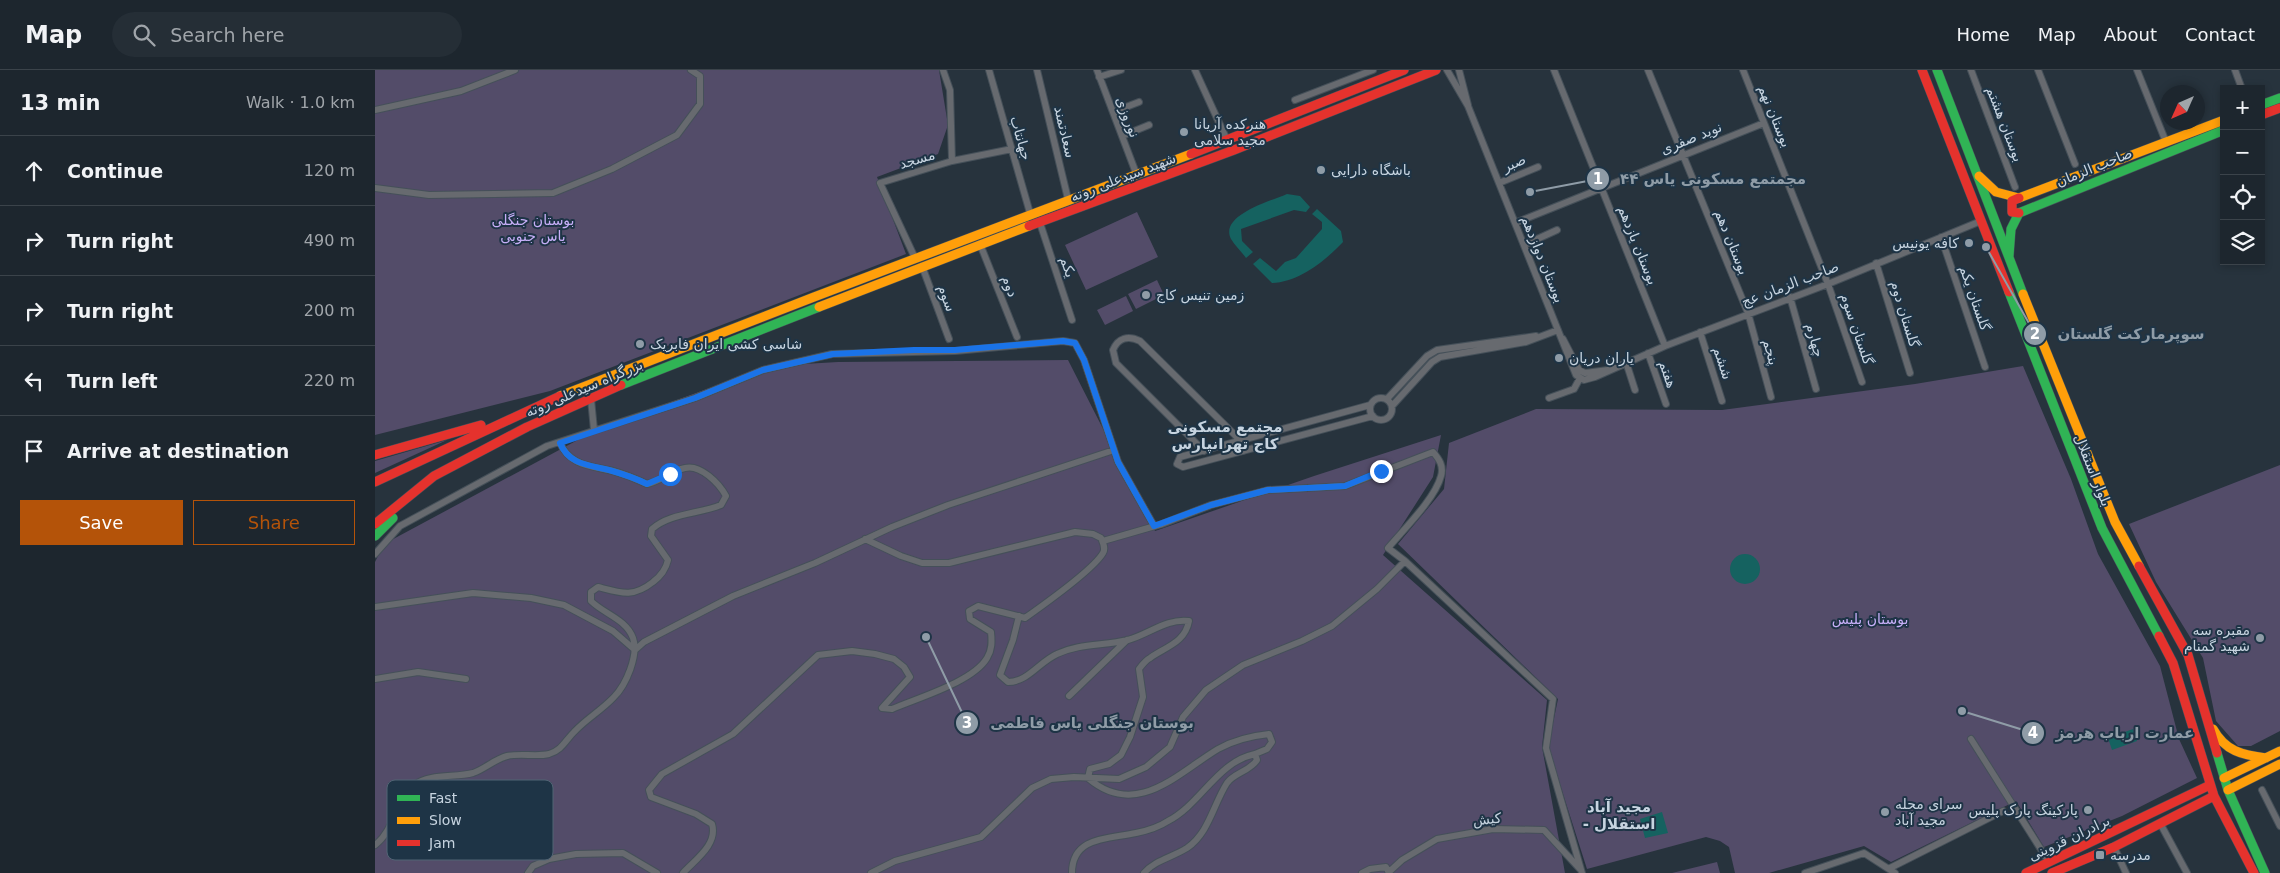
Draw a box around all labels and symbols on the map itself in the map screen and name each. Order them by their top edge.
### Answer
street label: بوستان نهم [1754,83,1795,150]
street label: بوستان هشتم [1982,84,2027,164]
north arrow [2160,85,2205,130]
street label: نوروزی [1112,94,1143,140]
street label: سعادتمند [1051,105,1079,159]
street label: جهانتاب [1006,114,1035,162]
place label: هنرکده آریانا مجید سلامی [1194,116,1266,148]
street label: نوید صفری [1658,119,1724,158]
marker: هنرکده آریانا مجید سلامی [1178,126,1190,138]
street label: صاحب الزمان [2053,144,2135,191]
street label: مسجد [897,146,937,172]
street label: شهید سیدعلی روته [1068,150,1178,205]
street label: صبر [1499,151,1528,176]
place label: باشگاه دارایی [1331,162,1411,179]
marker: باشگاه دارایی [1315,164,1327,176]
callout: مجمتمع مسکونی یاس ۴۴ [1585,164,1816,194]
text: 1 [1593,170,1603,188]
text: مجمتمع مسکونی یاس ۴۴ [1620,170,1806,188]
street label: بوستان یازدهم [1614,203,1661,287]
street label: بوستان دهم [1711,207,1752,277]
park label: بوستان جنگلی یاس جنوبی [492,212,575,245]
street label: بوستان دوازدهم [1517,213,1568,305]
place label: کافه یونیس [1892,235,1959,252]
marker: کافه یونیس [1963,237,1975,249]
street label: یکم [1056,255,1079,280]
street label: صاحب الزمان عج [1739,258,1841,311]
street label: گلستان یکم [1955,263,1994,333]
street label: دوم [998,273,1021,299]
street label: گلستان دوم [1886,279,1923,350]
street label: سوم [934,282,959,314]
place label: زمین تنیس کاج [1156,287,1244,304]
marker: زمین تنیس کاج [1140,289,1152,301]
street label: گلستان سوم [1836,291,1877,368]
callout: سوپرمارکت گلستان [2023,319,2215,349]
street label: چهارم [1802,321,1827,359]
text: 2 [2030,325,2040,343]
text: سوپرمارکت گلستان [2057,325,2205,344]
place label: شاسی کشی ایران فابریک [650,336,802,353]
street label: پنجم [1759,337,1782,367]
marker: شاسی کشی ایران فابریک [634,338,646,350]
street label: ششم [1709,345,1736,382]
place label: یاران دریان [1569,350,1634,367]
marker: یاران دریان [1553,352,1565,364]
street label: بزرگراه سیدعلی روته [523,356,645,421]
street label: هفتم [1655,358,1680,390]
district label: مجتمع مسکونی کاج تهرانپارس [1167,418,1283,454]
street label: بلوار استقلال [2070,432,2115,509]
route end [1370,460,1393,483]
route start [659,463,682,486]
park label: بوستان پلیس [1832,611,1908,628]
place label: مقبره سه شهید گمنام [2184,622,2250,655]
marker: مقبره سه شهید گمنام [2254,632,2266,644]
callout: بوستان جنگلی یاس فاطمی [955,708,1203,738]
text: 3 [962,714,972,732]
text: بوستان جنگلی یاس فاطمی [990,714,1194,732]
callout: عمارت ارباب هرمز [2020,718,2204,748]
text: 4 [2028,724,2038,742]
text: عمارت ارباب هرمز [2055,724,2194,742]
legend [387,780,553,860]
text: Fast [429,790,458,806]
place label: سرای محله مجید آباد [1895,796,1962,828]
district label: مجید آباد - استقلال [1583,798,1655,833]
place label: پارکینگ پارک پلیس [1968,802,2078,819]
marker: پارکینگ پارک پلیس [2082,804,2094,816]
marker: سرای محله مجید آباد [1879,806,1891,818]
street label: کیش [1472,810,1503,829]
text: Slow [429,812,462,828]
street label: برادران قزوینی [2026,812,2113,865]
text: Jam [428,835,455,851]
place label: مدرسه [2110,847,2151,864]
marker: مدرسه [2094,849,2106,861]

